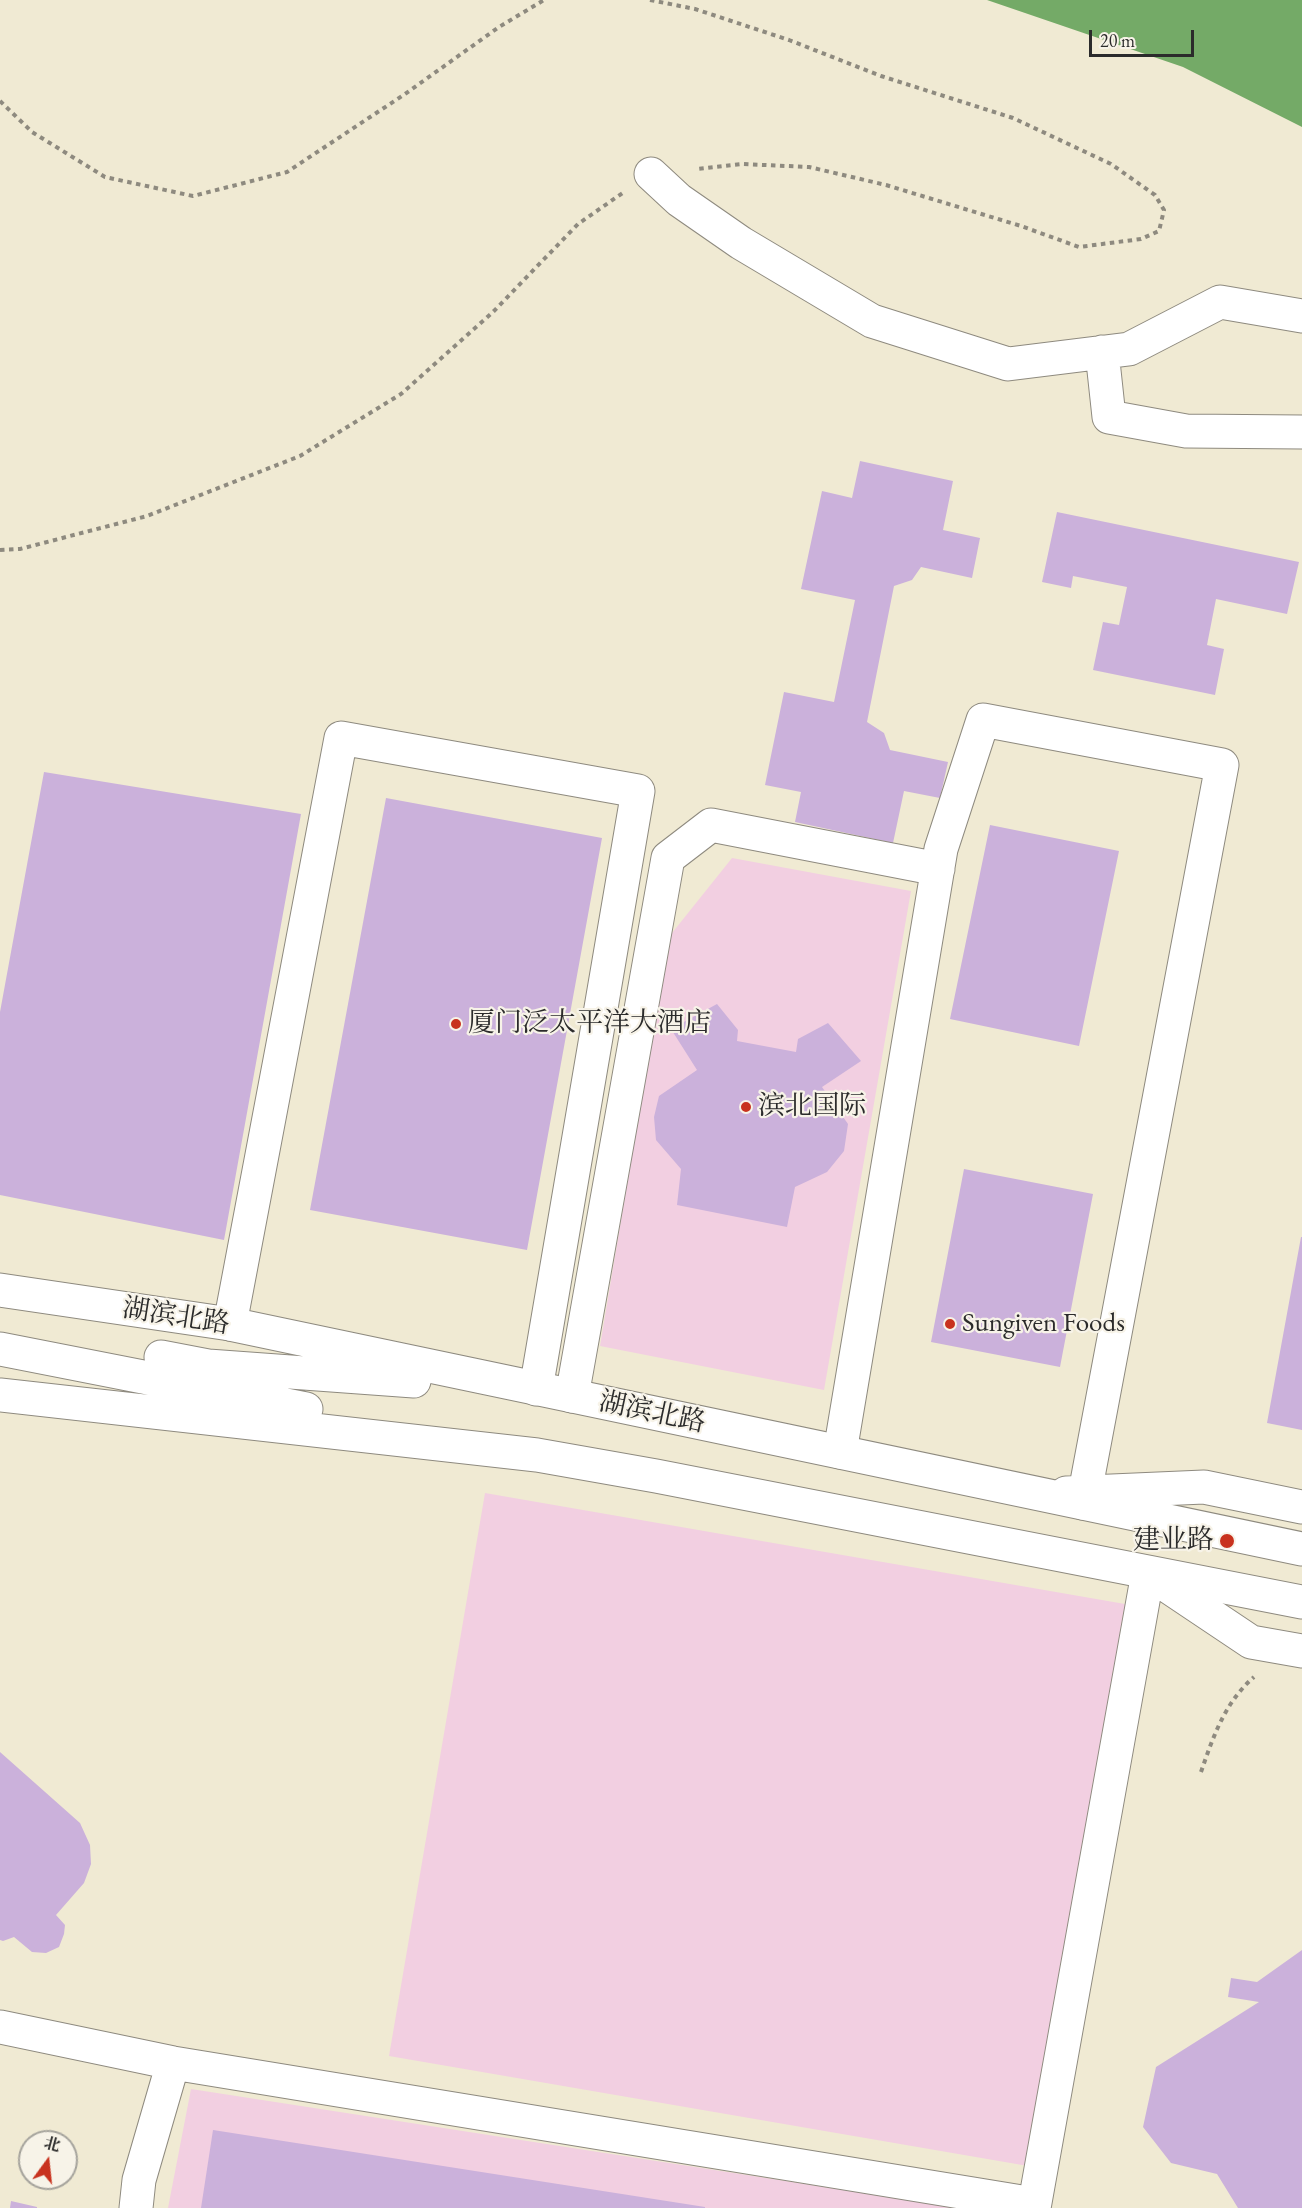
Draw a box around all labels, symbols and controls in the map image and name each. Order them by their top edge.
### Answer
scale bar [1092,18,1197,56]
text: 20 m [1100,29,1135,52]
place label: 厦门泛太平洋大酒店 [468,1008,711,1040]
marker: 厦门泛太平洋大酒店 [449,1017,463,1031]
place label: 滨北国际 [758,1091,866,1123]
marker: 滨北国际 [739,1100,753,1114]
street label: 湖滨北路 [120,1293,232,1341]
place label: Sungiven Foods [962,1308,1125,1340]
marker: Sungiven Foods [943,1317,957,1331]
street label: 湖滨北路 [596,1386,708,1440]
place label: 建业路 [1133,1525,1214,1557]
marker: 建业路 [1218,1532,1236,1550]
north arrow [18,2130,78,2190]
text: 北 [42,2132,63,2156]

